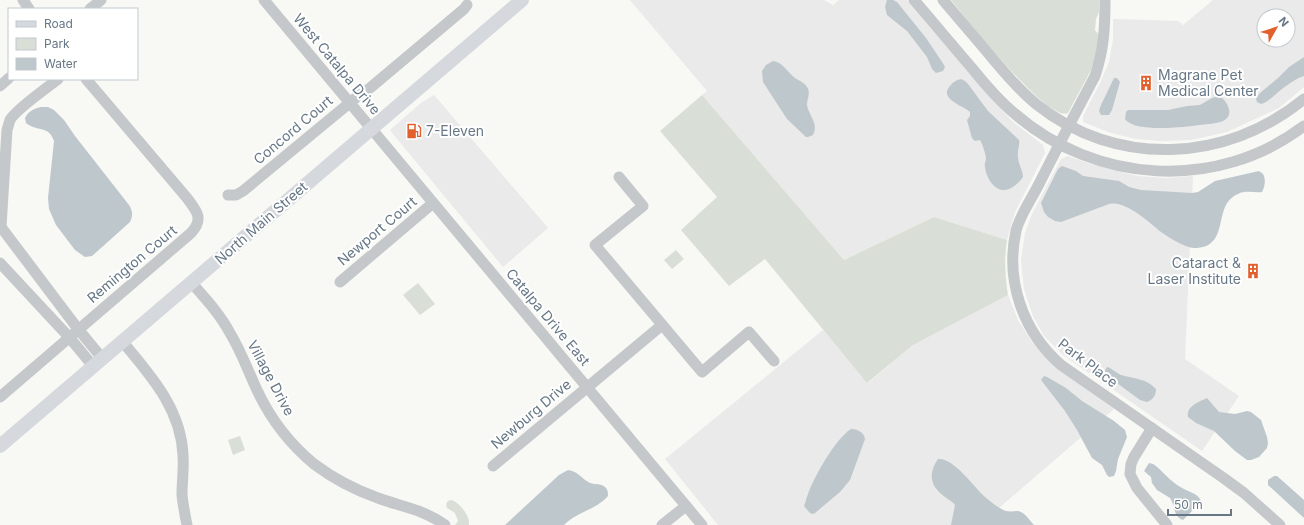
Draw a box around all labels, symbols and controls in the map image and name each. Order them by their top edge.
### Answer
legend [8,8,138,80]
north arrow [1256,8,1296,48]
street label: West Catalpa Drive [290,10,385,118]
text: N [1276,14,1292,29]
text: Road [44,16,73,31]
text: Park [44,36,70,51]
text: Water [44,56,78,71]
place label: Magrane Pet Medical Center [1158,66,1259,99]
building icon: Magrane Pet Medical Center [1137,74,1155,92]
street label: Concord Court [250,91,336,168]
fuel station icon: 7-Eleven [405,122,423,140]
place label: 7-Eleven [426,122,484,139]
street label: North Main Street [211,178,311,267]
street label: Newport Court [334,192,420,269]
street label: Remington Court [84,221,180,306]
place label: Cataract & Laser Institute [1148,254,1241,287]
building icon: Cataract & Laser Institute [1244,262,1262,280]
street label: Catalpa Drive East [503,265,594,369]
street label: Park Place [1055,335,1121,391]
street label: Village Drive [244,337,298,418]
street label: Newburg Drive [487,375,574,452]
scale bar [1168,491,1231,517]
text: 50 m [1174,497,1203,512]

